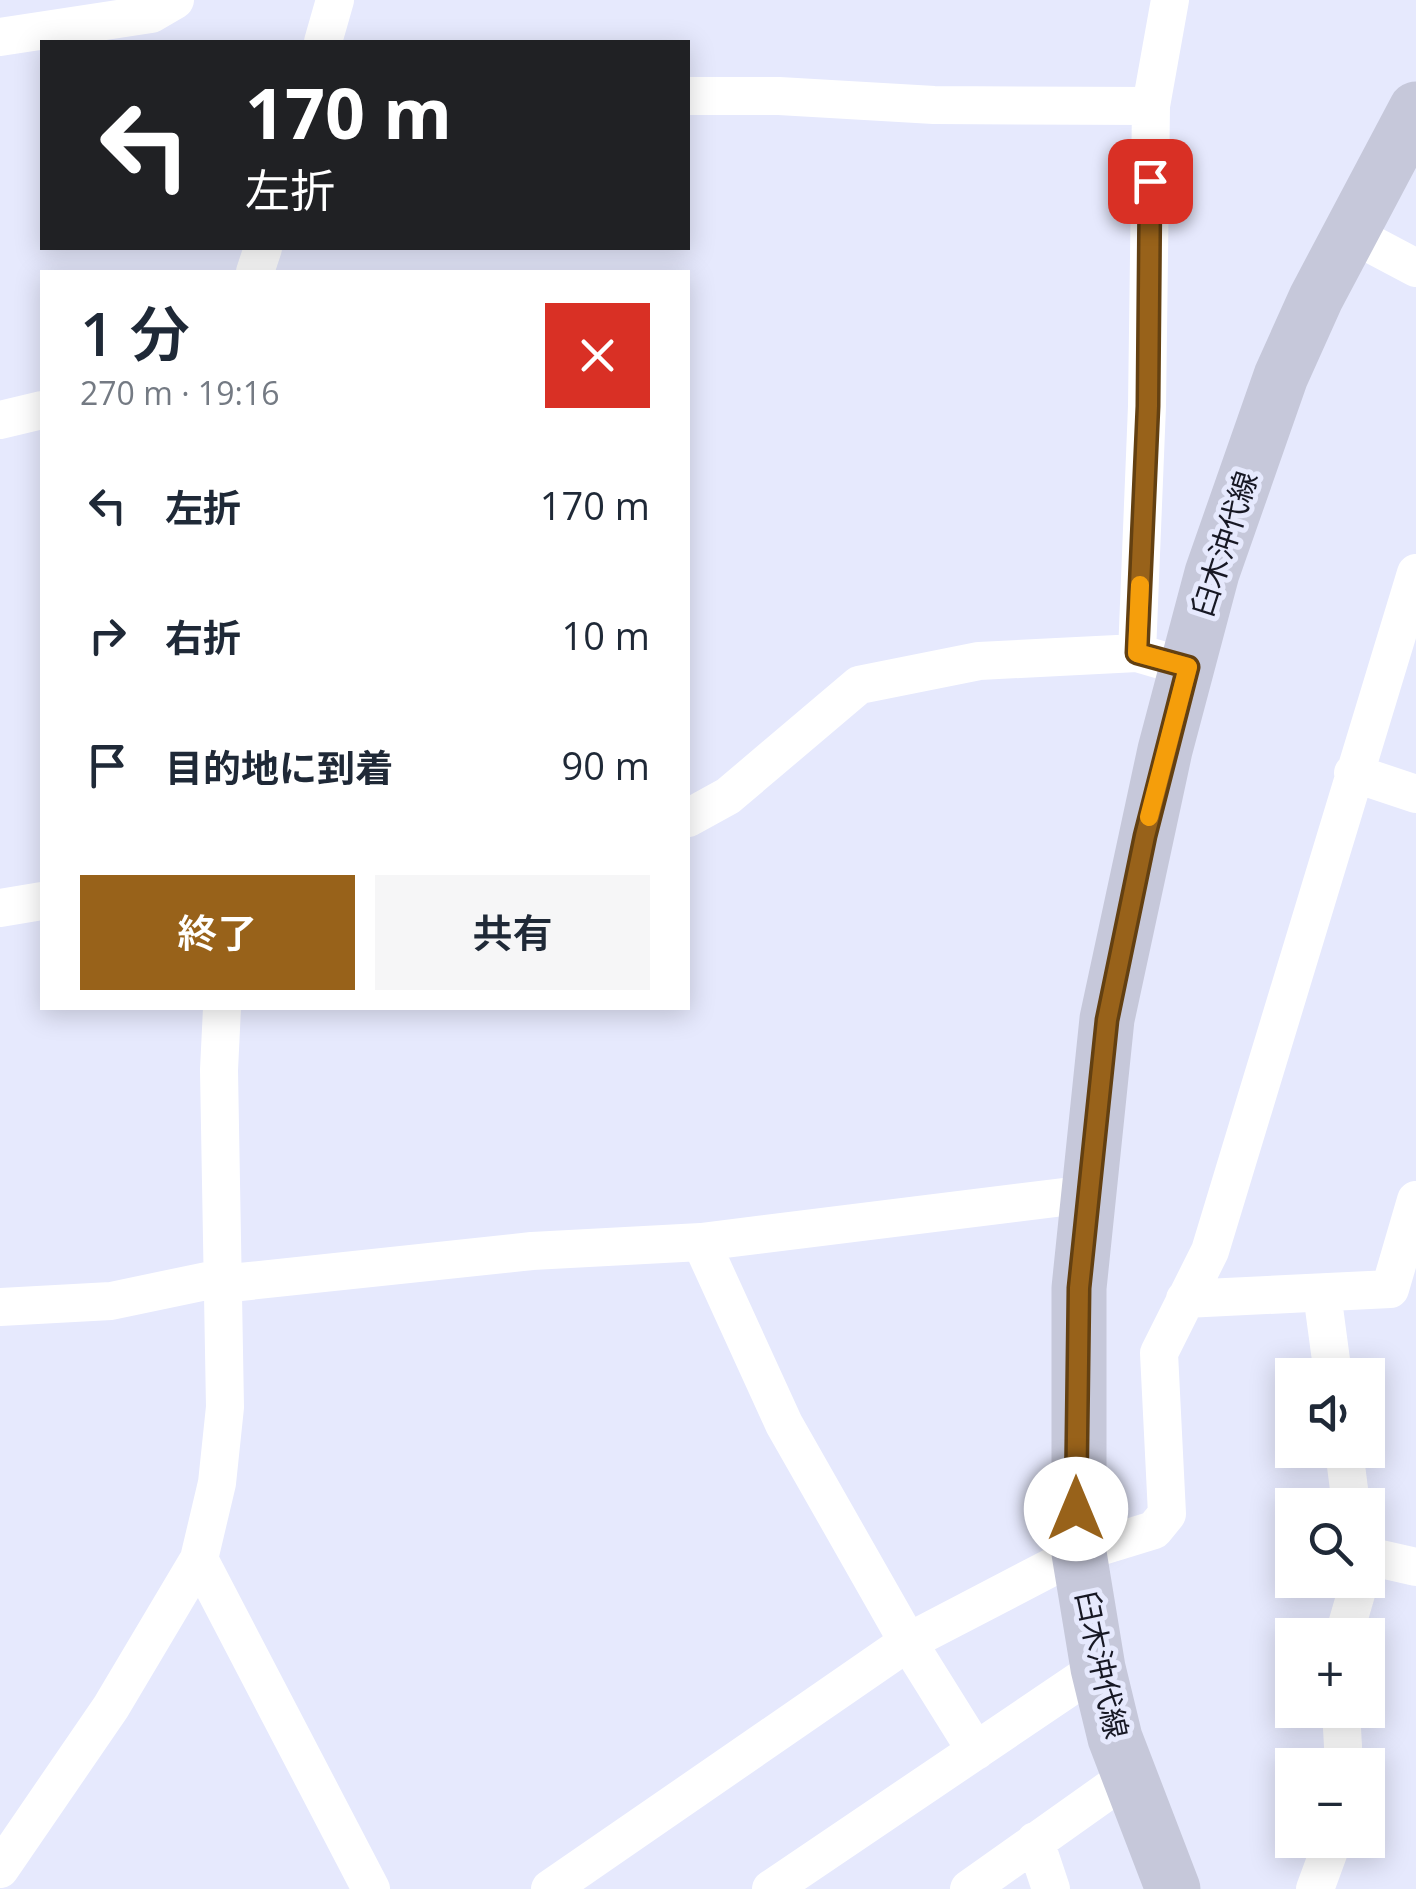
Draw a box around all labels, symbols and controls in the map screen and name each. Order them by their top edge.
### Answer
text: 170 m [245,64,452,160]
icon: left [80,80,210,210]
pin [1108,139,1193,224]
icon: arrive [1123,154,1178,209]
text: 左折 [245,159,335,220]
text: 1 分 [80,292,190,374]
button: close [545,303,650,408]
text: 270 m · 19:16 [80,371,279,414]
street label: 臼木沖代線 [1181,466,1266,621]
icon: left [80,478,135,533]
text: 170 m [540,479,650,531]
text: 左折 [165,481,241,533]
icon: right [80,608,135,663]
text: 10 m [561,609,650,661]
text: 右折 [165,611,241,663]
icon: arrive [80,738,135,793]
text: 90 m [561,739,650,791]
text: 目的地に到着 [165,741,393,793]
button: 終了 [80,875,355,990]
button: 共有 [375,875,650,990]
map controls [1275,1358,1385,1858]
button: sound [1275,1358,1385,1468]
position arrow [1024,1457,1128,1561]
button: search [1275,1488,1385,1598]
street label: 臼木沖代線 [1067,1587,1138,1742]
button: + [1275,1618,1385,1728]
button: − [1275,1748,1385,1858]

